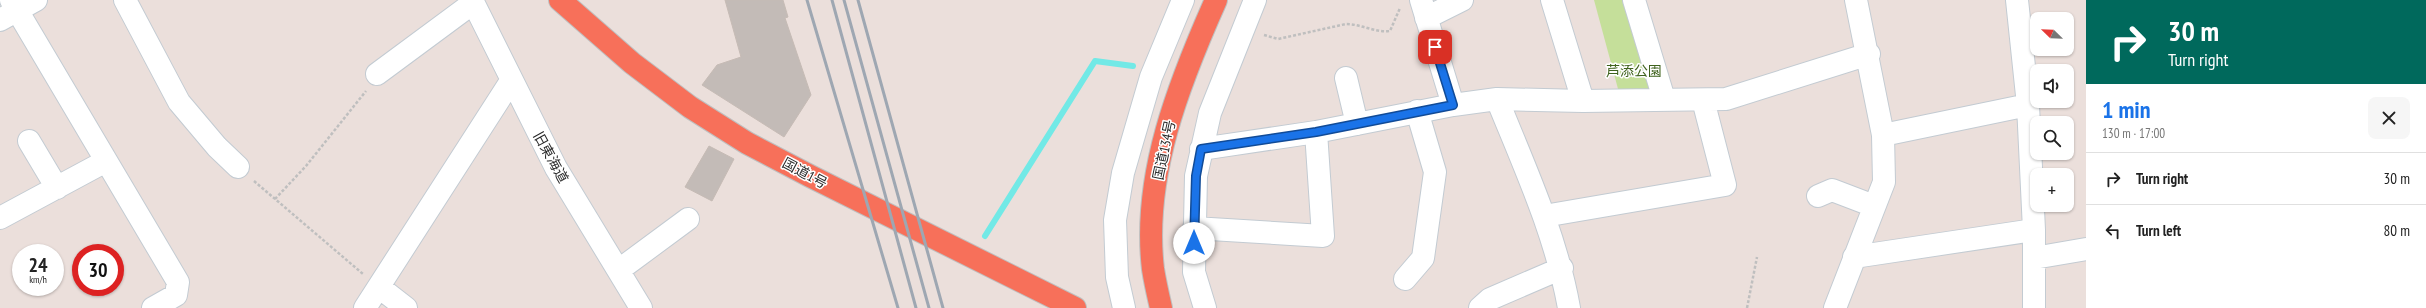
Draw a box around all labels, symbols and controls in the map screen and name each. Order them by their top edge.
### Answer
north arrow [2030,12,2074,56]
map controls [2030,12,2074,212]
text: 30 m [2168,12,2219,49]
icon: right [2102,16,2154,68]
pin [1418,30,1452,64]
icon: arrive [1424,36,1446,58]
text: Turn right [2168,48,2228,71]
park label: 芦添公園 [1606,62,1662,80]
button: sound [2030,64,2074,108]
text: 1 min [2102,94,2150,125]
button: close [2368,97,2410,139]
button: search [2030,116,2074,160]
street label: 国道134号 [1149,118,1179,182]
text: 130 m · 17:00 [2102,125,2165,142]
street label: 旧東海道 [530,128,572,186]
street label: 国道1号 [779,154,831,192]
button: + [2030,168,2074,212]
icon: right [2102,168,2124,190]
text: Turn right [2136,169,2188,188]
text: 30 m [2384,169,2410,188]
icon: left [2102,220,2124,242]
text: Turn left [2136,221,2181,240]
text: 80 m [2384,221,2410,240]
position arrow [1173,222,1215,264]
speed limit sign: 30 [72,244,124,296]
text: 24 [28,252,48,278]
text: km/h [29,273,47,286]

